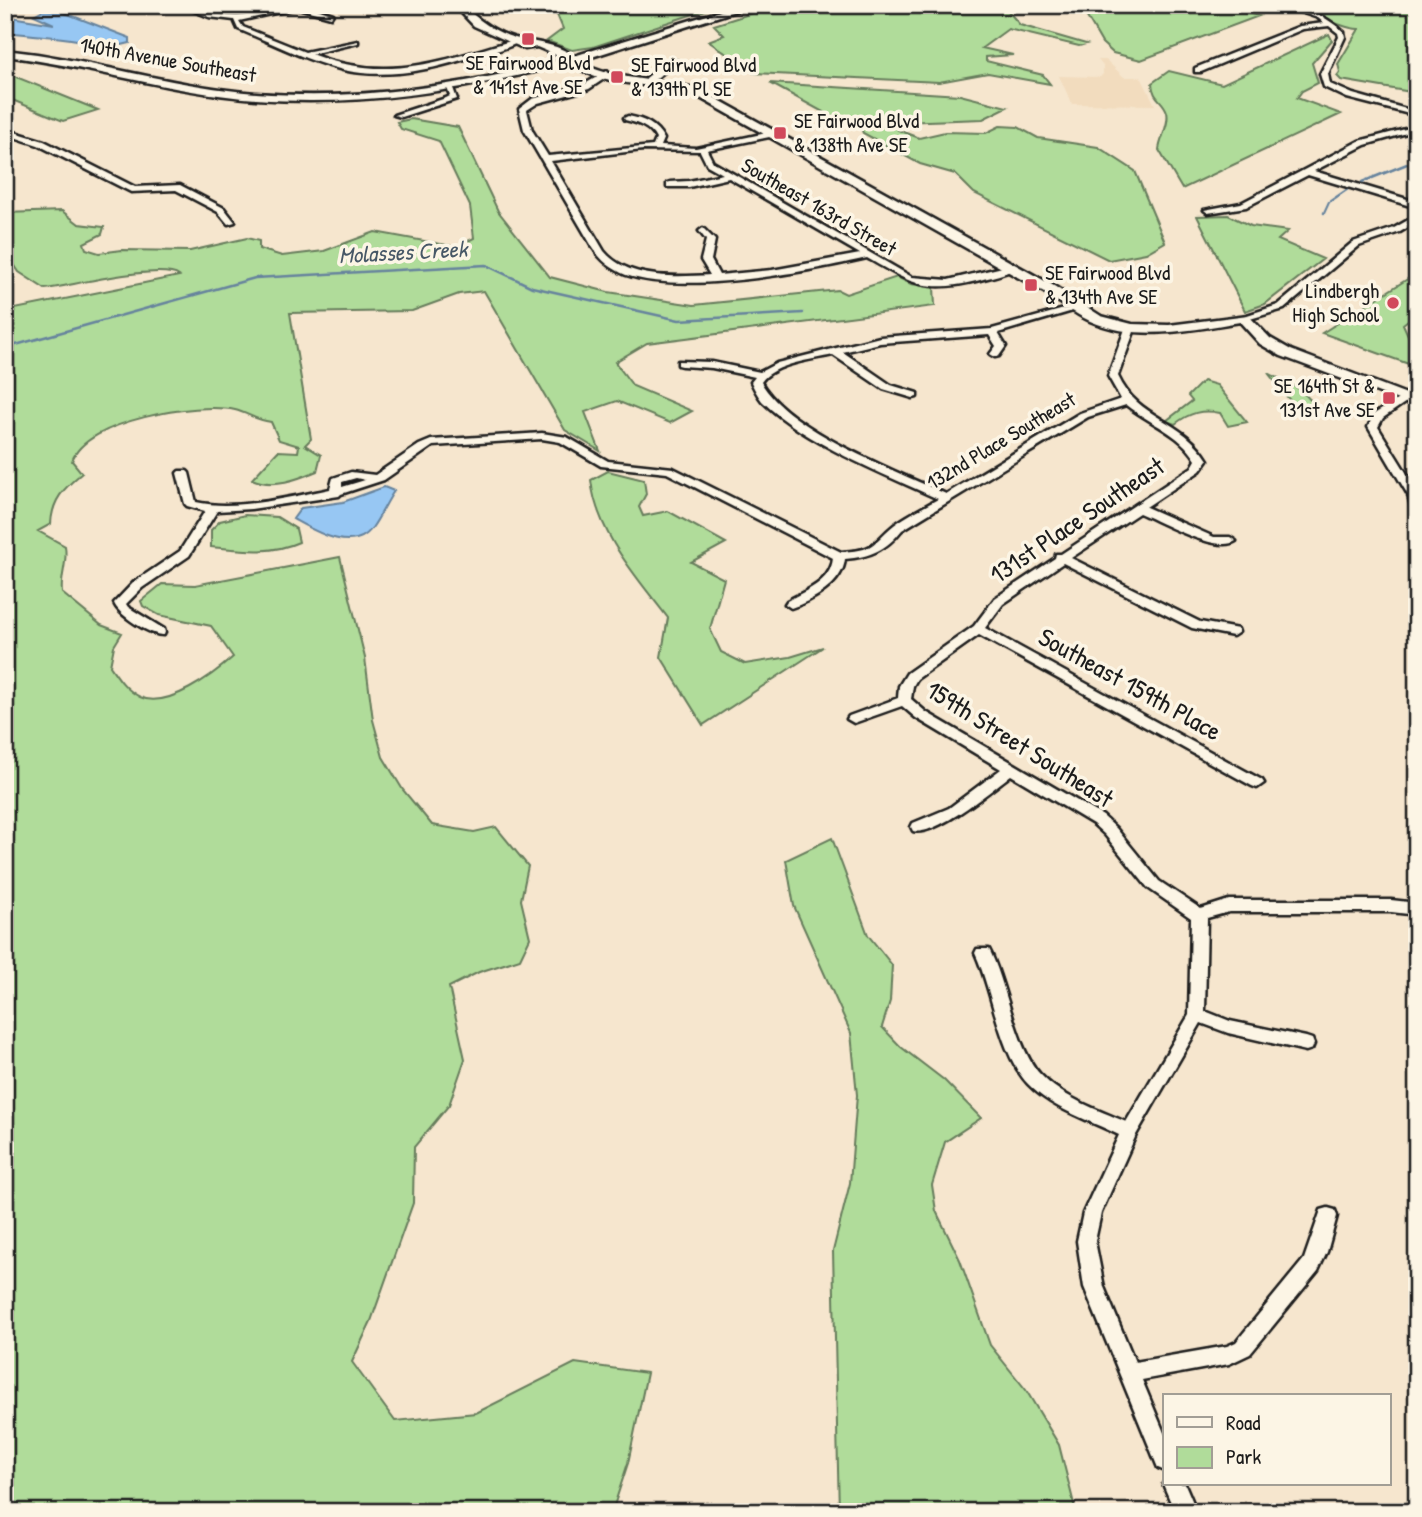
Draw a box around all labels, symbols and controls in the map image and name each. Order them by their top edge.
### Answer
street label: 140th Avenue Southeast [78,30,259,89]
marker: SE Fairwood Blvd & 141st Ave SE [520,31,536,47]
place label: SE Fairwood Blvd & 141st Ave SE [465,48,591,101]
place label: SE Fairwood Blvd & 139th Pl SE [631,50,756,103]
marker: SE Fairwood Blvd & 139th Pl SE [609,69,625,85]
place label: SE Fairwood Blvd & 138th Ave SE [794,106,919,159]
marker: SE Fairwood Blvd & 138th Ave SE [772,125,788,141]
street label: Southeast 163rd Street [736,150,903,263]
water label: Molasses Creek [338,233,470,270]
place label: SE Fairwood Blvd & 134th Ave SE [1045,258,1170,311]
place label: Lindbergh High School [1292,276,1379,329]
marker: SE Fairwood Blvd & 134th Ave SE [1023,277,1039,293]
marker: Lindbergh High School [1385,295,1401,311]
place label: SE 164th St & 131st Ave SE [1274,371,1375,424]
street label: 132nd Place Southeast [921,384,1081,497]
marker: SE 164th St & 131st Ave SE [1381,390,1397,406]
street label: 131st Place Southeast [983,448,1172,591]
street label: Southeast 159th Place [1033,619,1228,748]
street label: 159th Street Southeast [920,672,1121,816]
legend [1163,1394,1390,1486]
text: Road [1226,1408,1260,1437]
text: Park [1226,1442,1261,1471]

